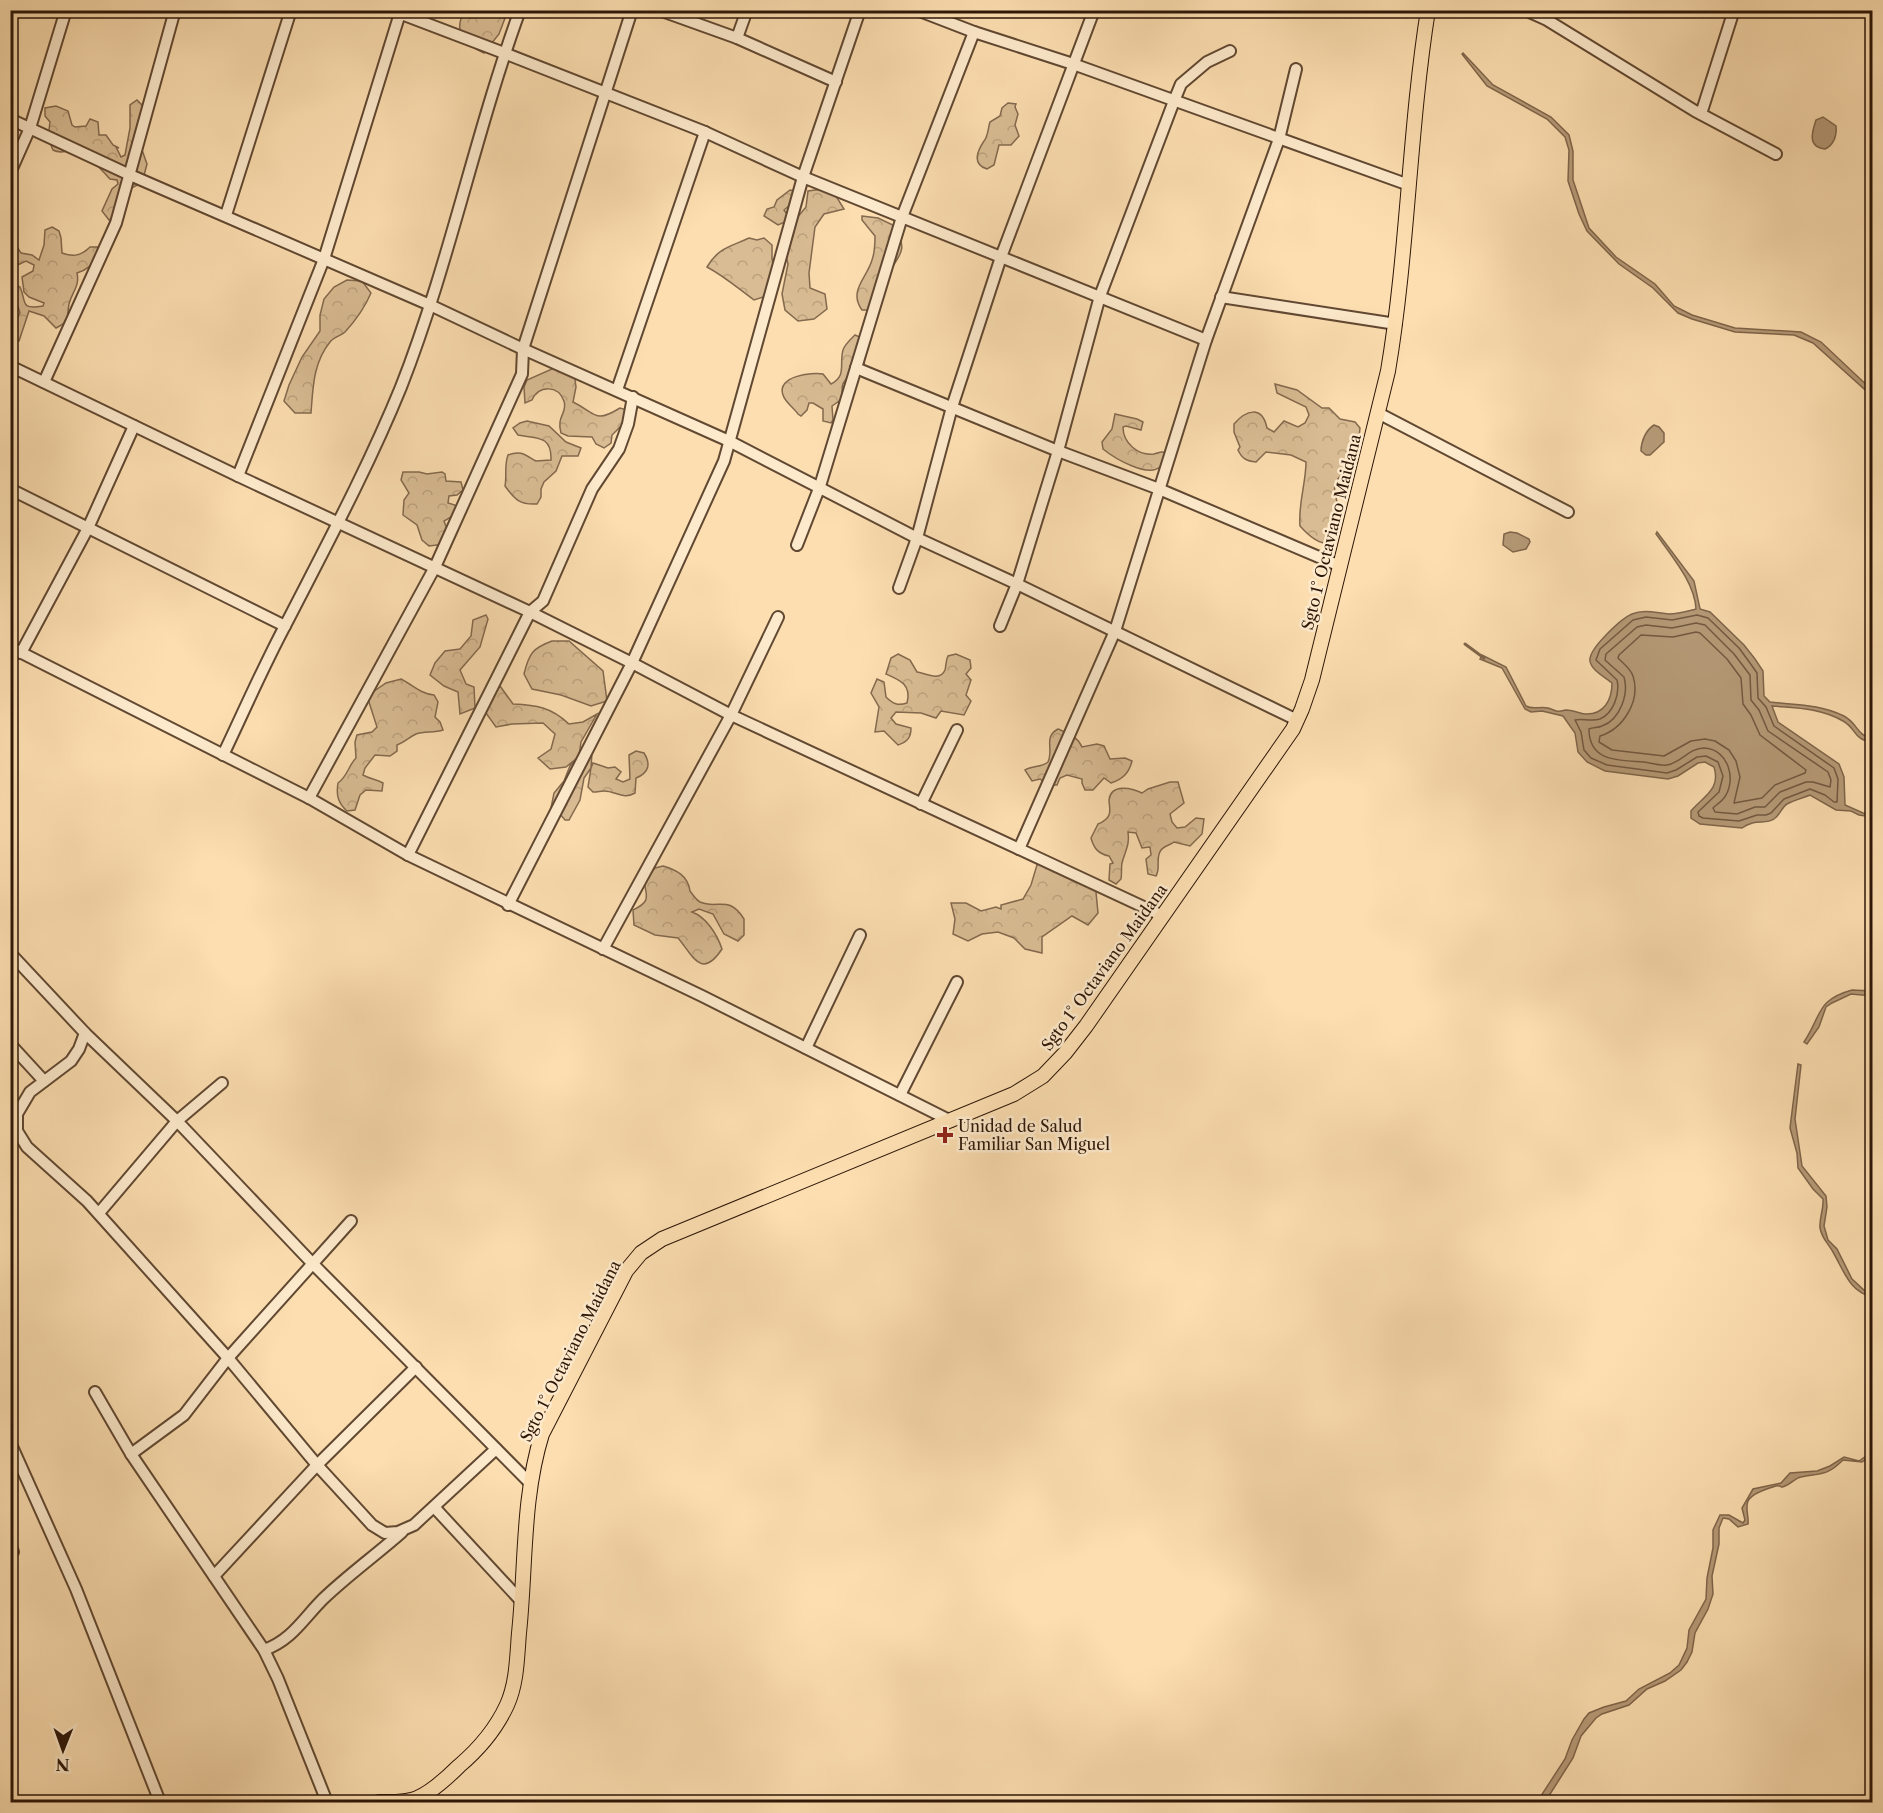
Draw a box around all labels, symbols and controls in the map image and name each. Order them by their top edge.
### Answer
street label: Sgto 1° Octaviano Maidana [1297,431,1365,632]
street label: Sgto 1° Octaviano Maidana [1037,879,1172,1054]
place label: Unidad de Salud Familiar San Miguel [958,1116,1110,1154]
marker: Unidad de Salud Familiar San Miguel [936,1126,954,1144]
street label: Sgto 1° Octaviano Maidana [515,1256,625,1445]
north arrow [33,1720,93,1780]
text: N [56,1755,70,1775]

